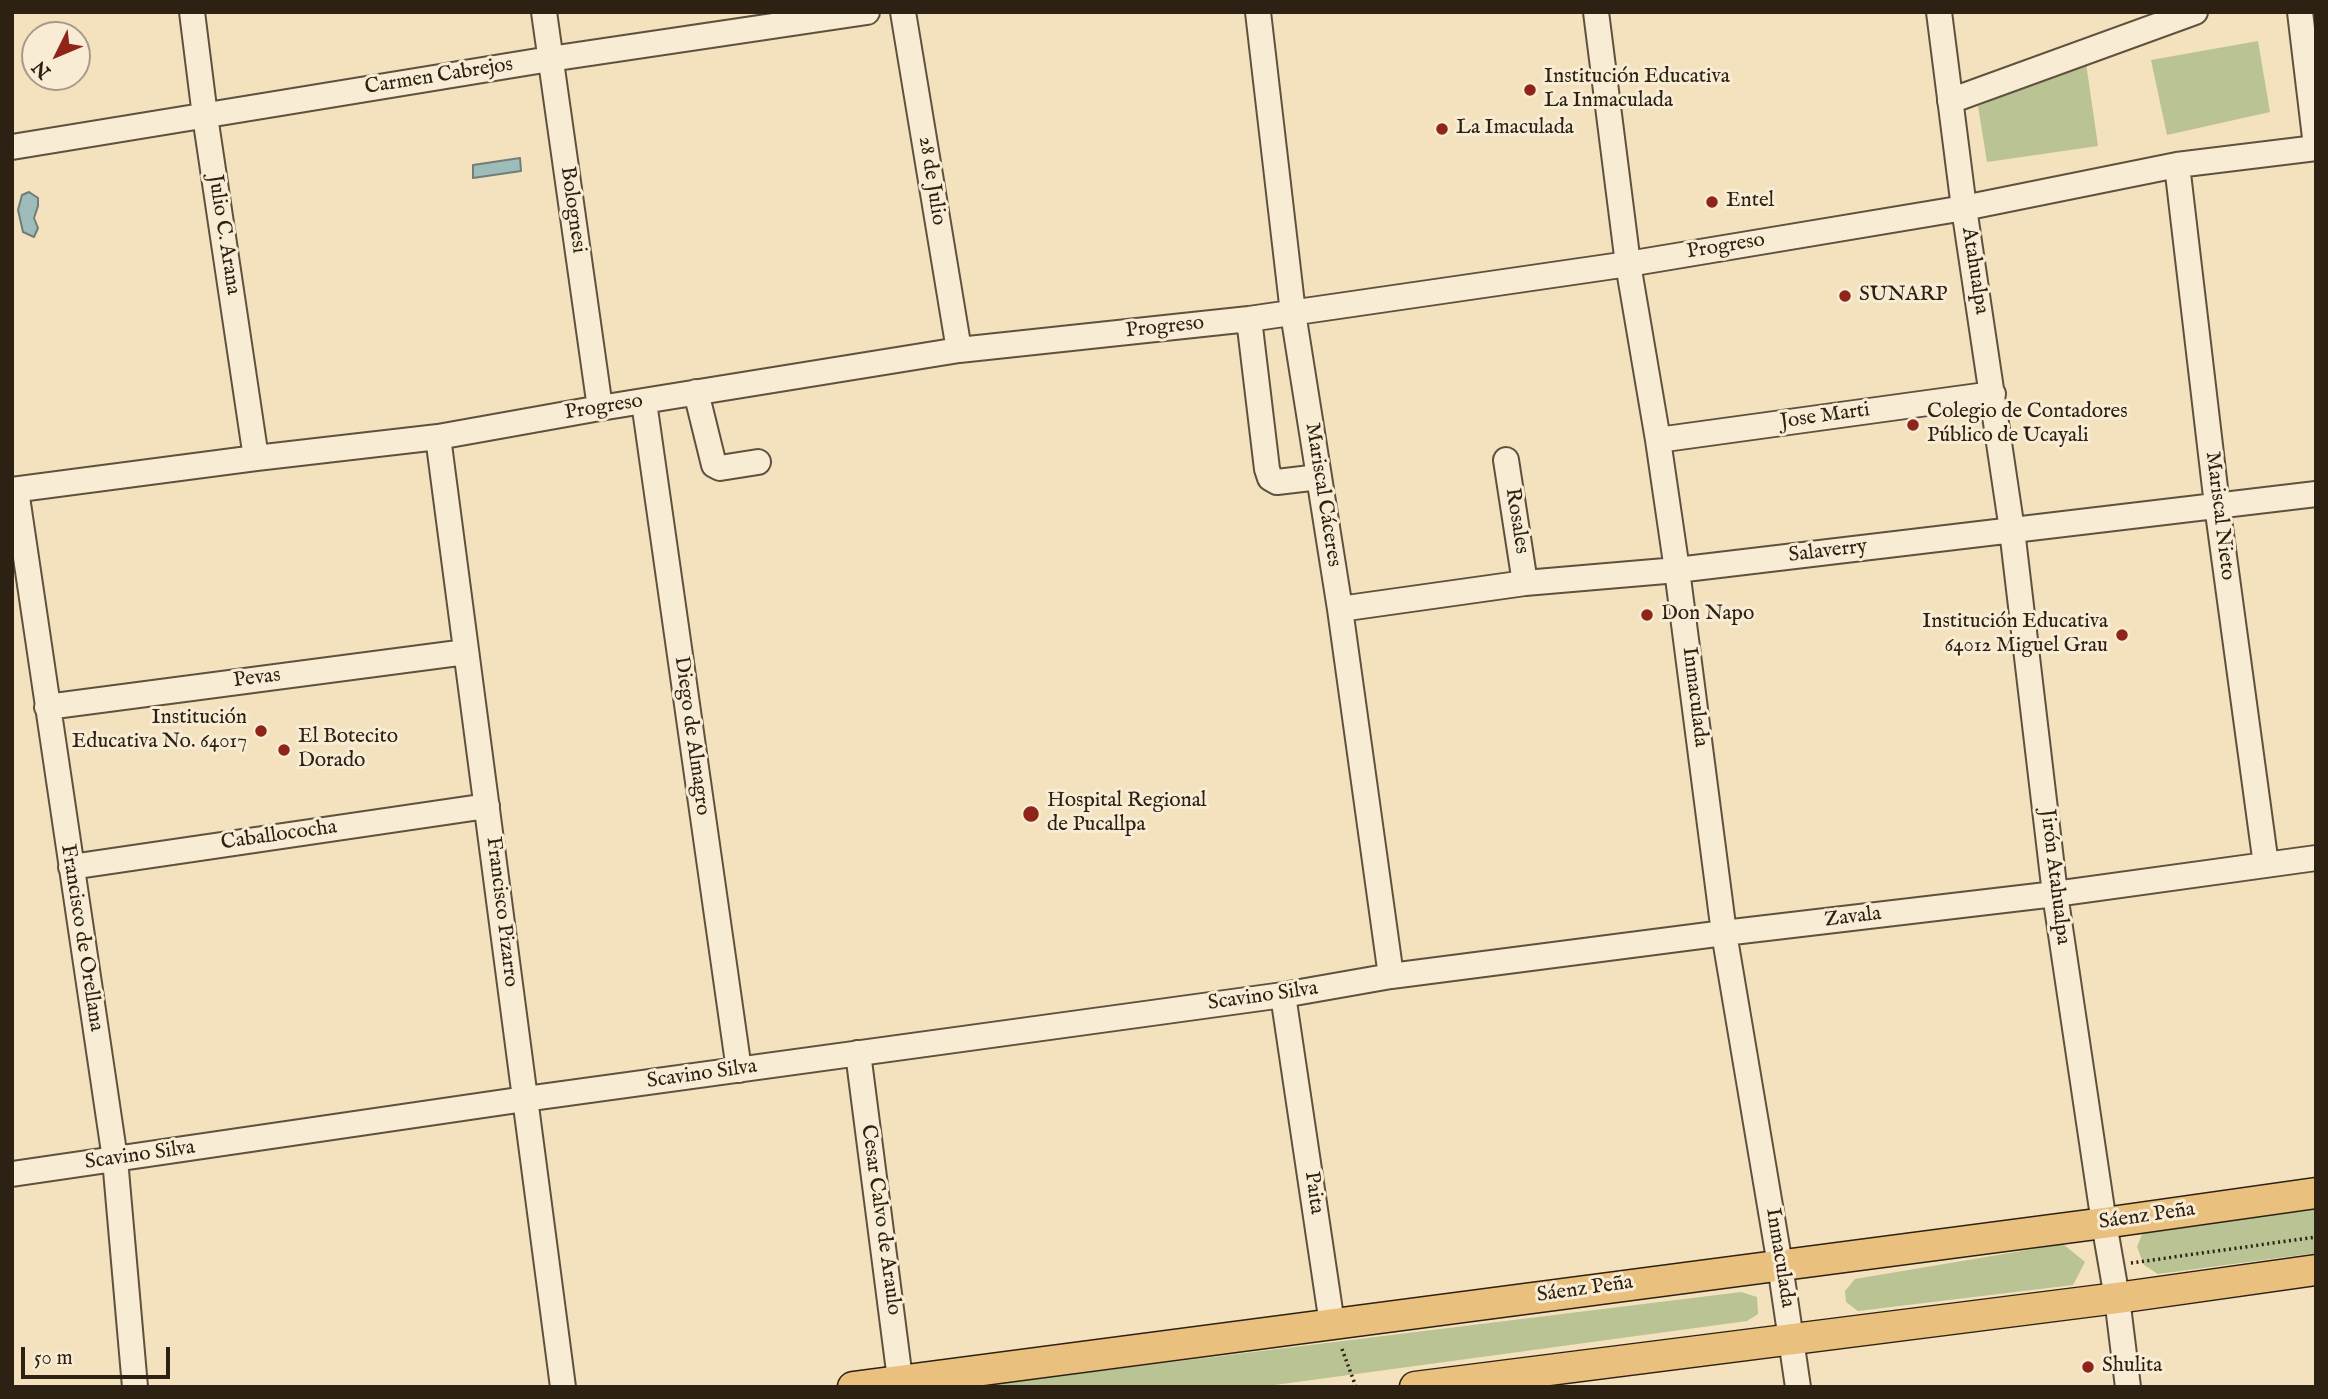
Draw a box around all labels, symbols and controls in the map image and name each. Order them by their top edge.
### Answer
north arrow [21,21,91,91]
street label: Carmen Cabrejos [363,53,515,101]
text: N [28,55,56,83]
place label: Institución Educativa La Inmaculada [1544,65,1730,115]
marker: Institución Educativa La Inmaculada [1522,82,1538,98]
place label: La Imaculada [1456,116,1574,142]
marker: La Imaculada [1434,121,1450,137]
street label: 28 de Julio [912,135,950,227]
street label: Bolognesi [553,165,591,255]
street label: Julio C. Arana [201,173,245,297]
place label: Entel [1726,189,1774,215]
marker: Entel [1704,194,1720,210]
street label: Atahualpa [1955,226,1993,316]
street label: Progreso [1685,228,1767,266]
place label: SUNARP [1859,283,1947,309]
marker: SUNARP [1837,288,1853,304]
street label: Progreso [1125,311,1205,345]
street label: Progreso [563,389,645,427]
street label: Jose Marti [1779,398,1871,436]
place label: Colegio de Contadores Público de Ucayali [1927,400,2128,450]
marker: Colegio de Contadores Público de Ucayali [1905,417,1921,433]
street label: Mariscal Cáceres [1298,421,1346,569]
street label: Mariscal Nieto [2199,450,2239,582]
street label: Rosales [1498,486,1534,556]
street label: Salaverry [1787,535,1869,569]
place label: Don Napo [1661,602,1754,628]
marker: Don Napo [1639,607,1655,623]
place label: Institución Educativa 64012 Miguel Grau [1922,610,2108,660]
marker: Institución Educativa 64012 Miguel Grau [2114,627,2130,643]
street label: Inmaculada [1675,646,1713,748]
street label: Diego de Almagro [667,655,715,817]
street label: Pevas [232,664,282,694]
place label: Institución Educativa No. 64017 [72,706,247,756]
marker: Institución Educativa No. 64017 [253,723,269,739]
place label: El Botecito Dorado [298,725,398,775]
marker: El Botecito Dorado [276,742,292,758]
place label: Hospital Regional de Pucallpa [1047,789,1207,839]
marker: Hospital Regional de Pucallpa [1021,804,1041,824]
street label: Jirón Atahualpa [2033,808,2075,946]
street label: Caballococha [219,815,339,857]
street label: Francisco Pizarro [479,835,523,989]
street label: Francisco de Orellana [54,843,108,1033]
street label: Zavala [1823,902,1883,934]
street label: Scavino Silva [1206,977,1320,1017]
street label: Scavino Silva [645,1055,759,1095]
street label: Cesar Calvo de Araulo [854,1123,906,1317]
street label: Scavino Silva [83,1136,197,1176]
street label: Paita [1298,1170,1328,1216]
street label: Sáenz Peña [2097,1198,2197,1236]
street label: Inmaculada [1759,1206,1799,1310]
street label: Sáenz Peña [1535,1271,1635,1309]
scale bar [24,1332,173,1376]
text: 50 m [34,1345,73,1372]
place label: Shulita [2102,1354,2162,1380]
marker: Shulita [2080,1359,2096,1375]

